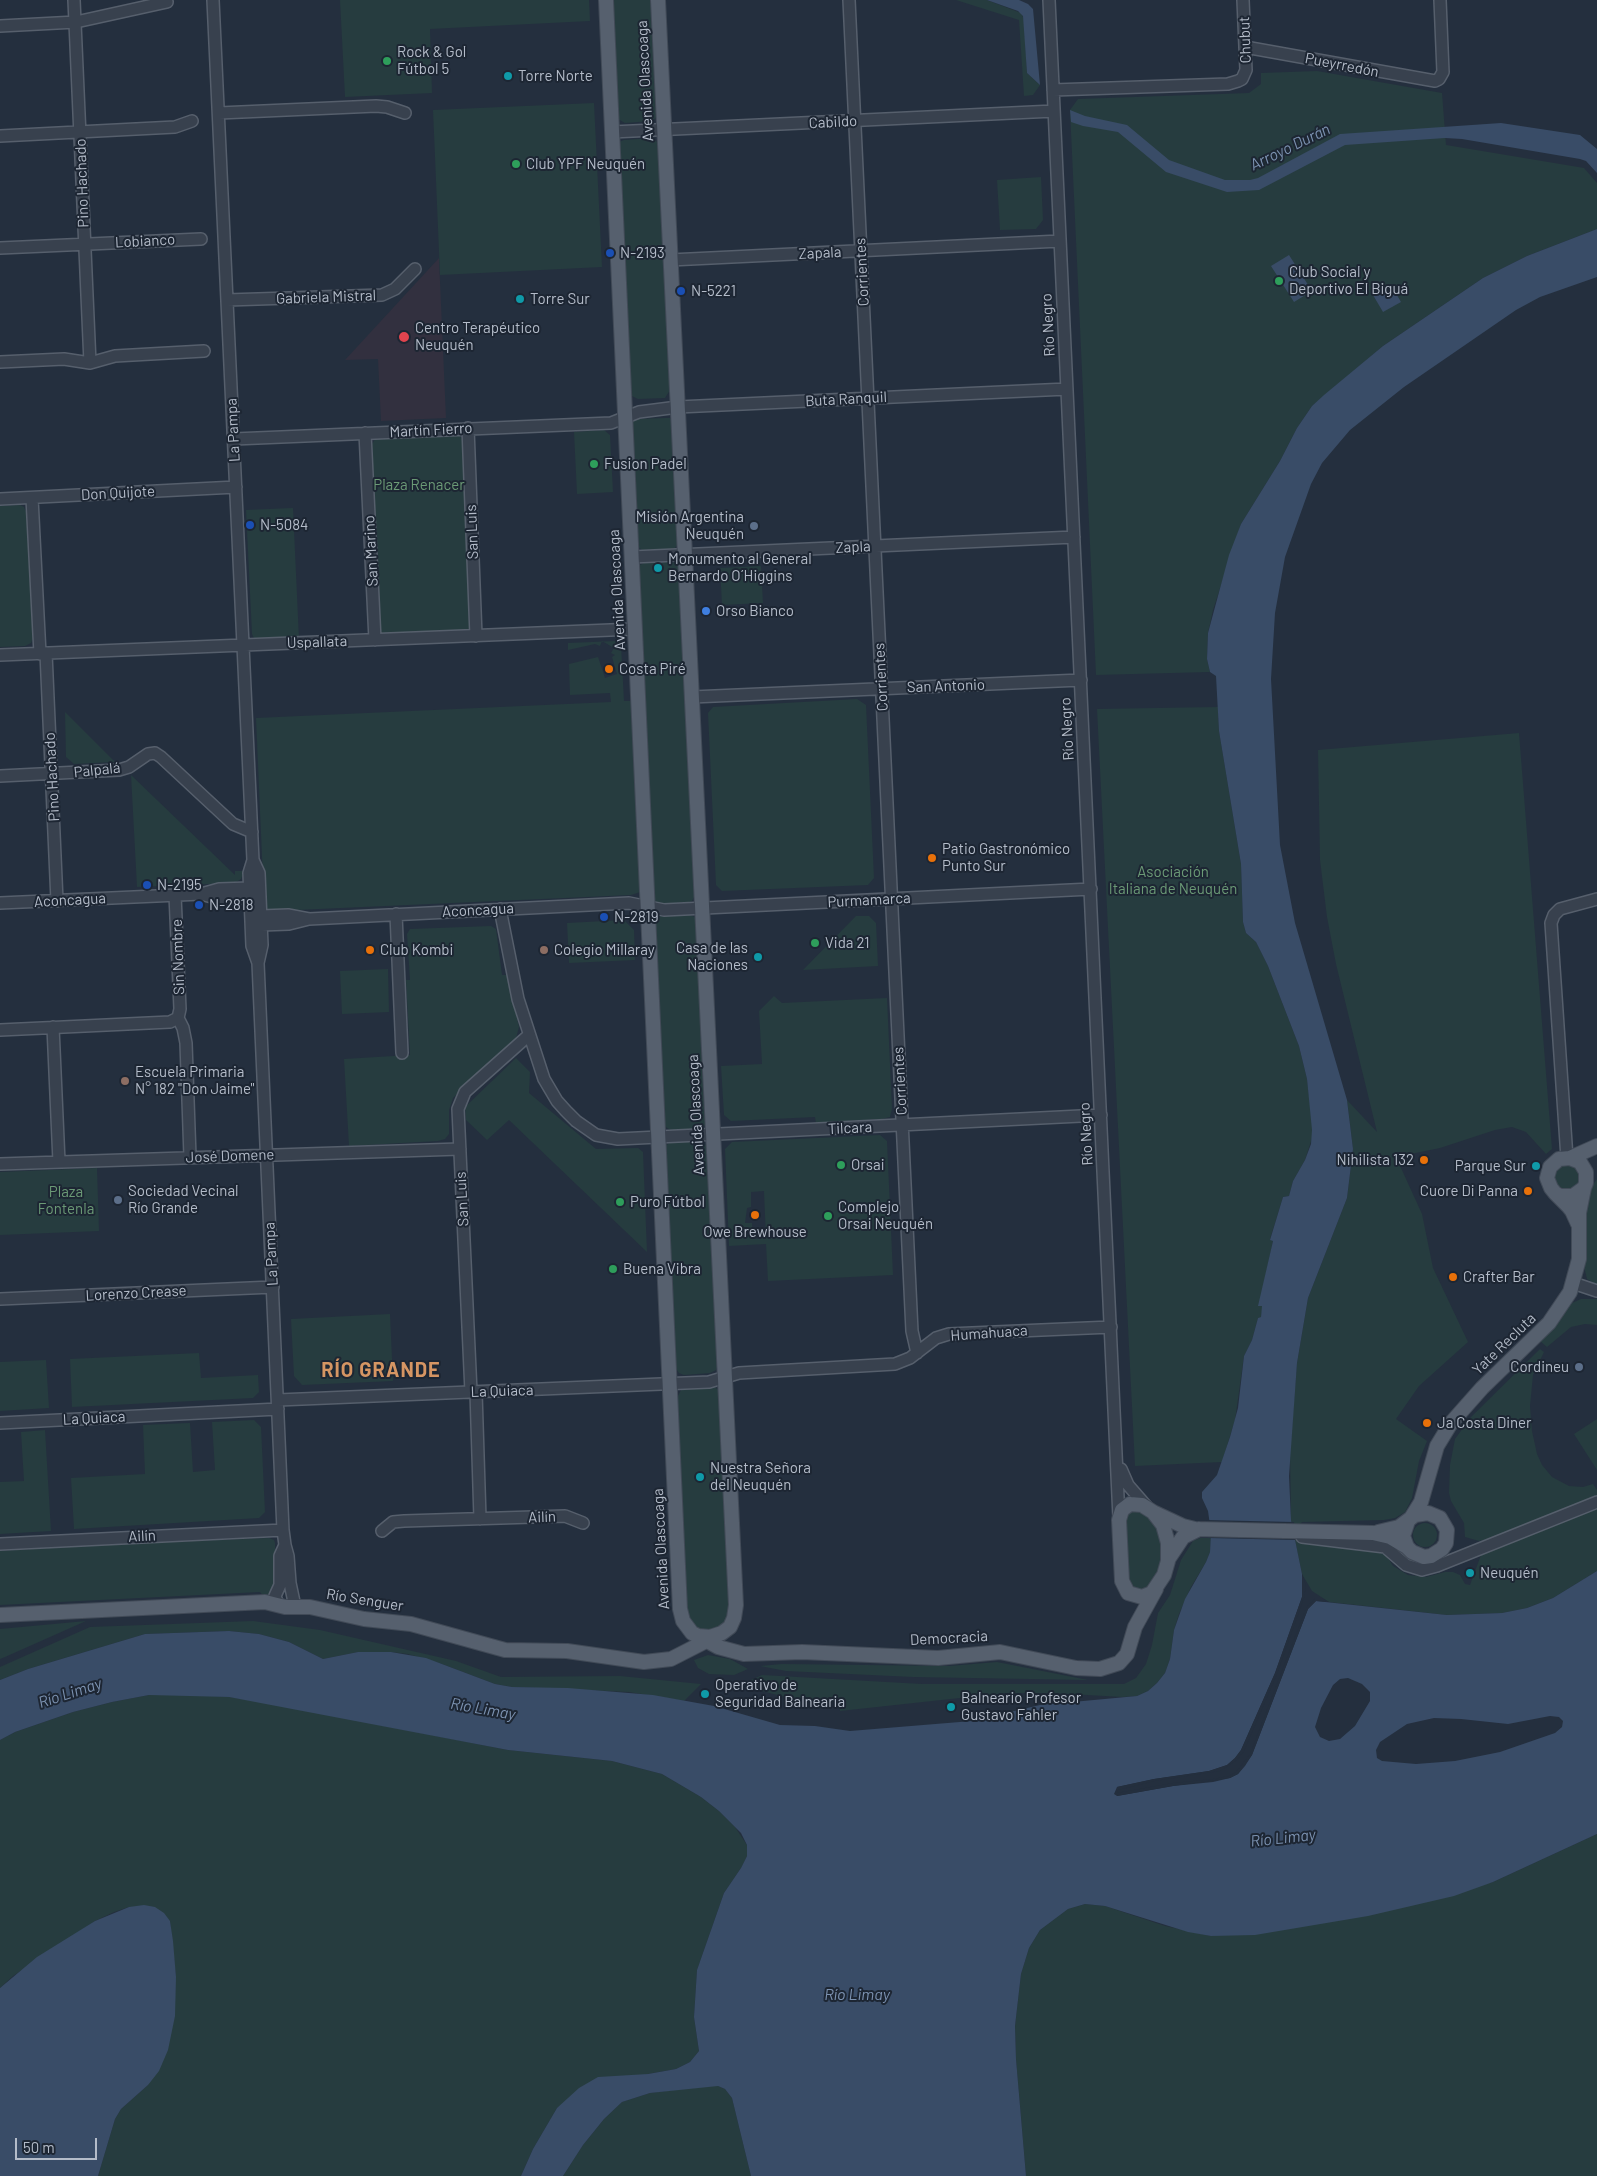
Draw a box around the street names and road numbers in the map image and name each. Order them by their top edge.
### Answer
street label: Chubut [1235,16,1255,64]
street label: Avenida Olascoaga [633,20,657,142]
street label: Pueyrredón [1304,49,1380,81]
street label: Cabildo [808,112,858,132]
street label: Pino Hachado [71,138,93,228]
street label: Lobianco [114,230,176,252]
street label: Corrientes [851,237,873,307]
street label: Zapala [798,243,842,263]
street label: Gabriela Mistral [276,286,376,308]
street label: Río Negro [1037,293,1059,357]
street label: Buta Ranquil [805,388,887,410]
street label: La Pampa [222,398,244,462]
street label: Martín Fierro [389,419,473,441]
street label: Don Quijote [81,482,155,504]
street label: San Luis [462,504,482,560]
street label: San Marino [360,515,382,587]
street label: Avenida Olascoaga [605,529,629,651]
street label: Zapla [835,537,871,557]
street label: Uspallata [286,632,348,652]
street label: Corrientes [870,642,892,712]
street label: San Antonio [907,676,985,696]
street label: Río Negro [1056,697,1078,761]
street label: Pino Hachado [41,732,63,822]
street label: Palpalá [73,759,121,781]
street label: Aconcagua [34,889,106,911]
street label: Purmamarca [827,889,911,911]
street label: Aconcagua [442,899,514,921]
street label: Sin Nombre [168,919,188,995]
street label: Corrientes [889,1046,911,1116]
street label: Avenida Olascoaga [684,1054,708,1176]
street label: Río Negro [1075,1102,1097,1166]
street label: Tilcara [827,1118,873,1138]
street label: José Domene [185,1145,275,1167]
street label: San Luis [452,1171,472,1227]
street label: La Pampa [260,1222,282,1286]
street label: Lorenzo Crease [85,1281,187,1305]
street label: Yate Recluta [1469,1309,1539,1379]
street label: Humahuaca [950,1321,1028,1345]
street label: La Quiaca [470,1381,534,1401]
street label: La Quiaca [62,1407,126,1429]
street label: Avenida Olascoaga [649,1488,673,1610]
street label: Ailín [528,1508,556,1526]
street label: Ailín [128,1526,156,1546]
street label: Río Senguer [325,1585,405,1615]
street label: Democracia [910,1627,988,1649]

